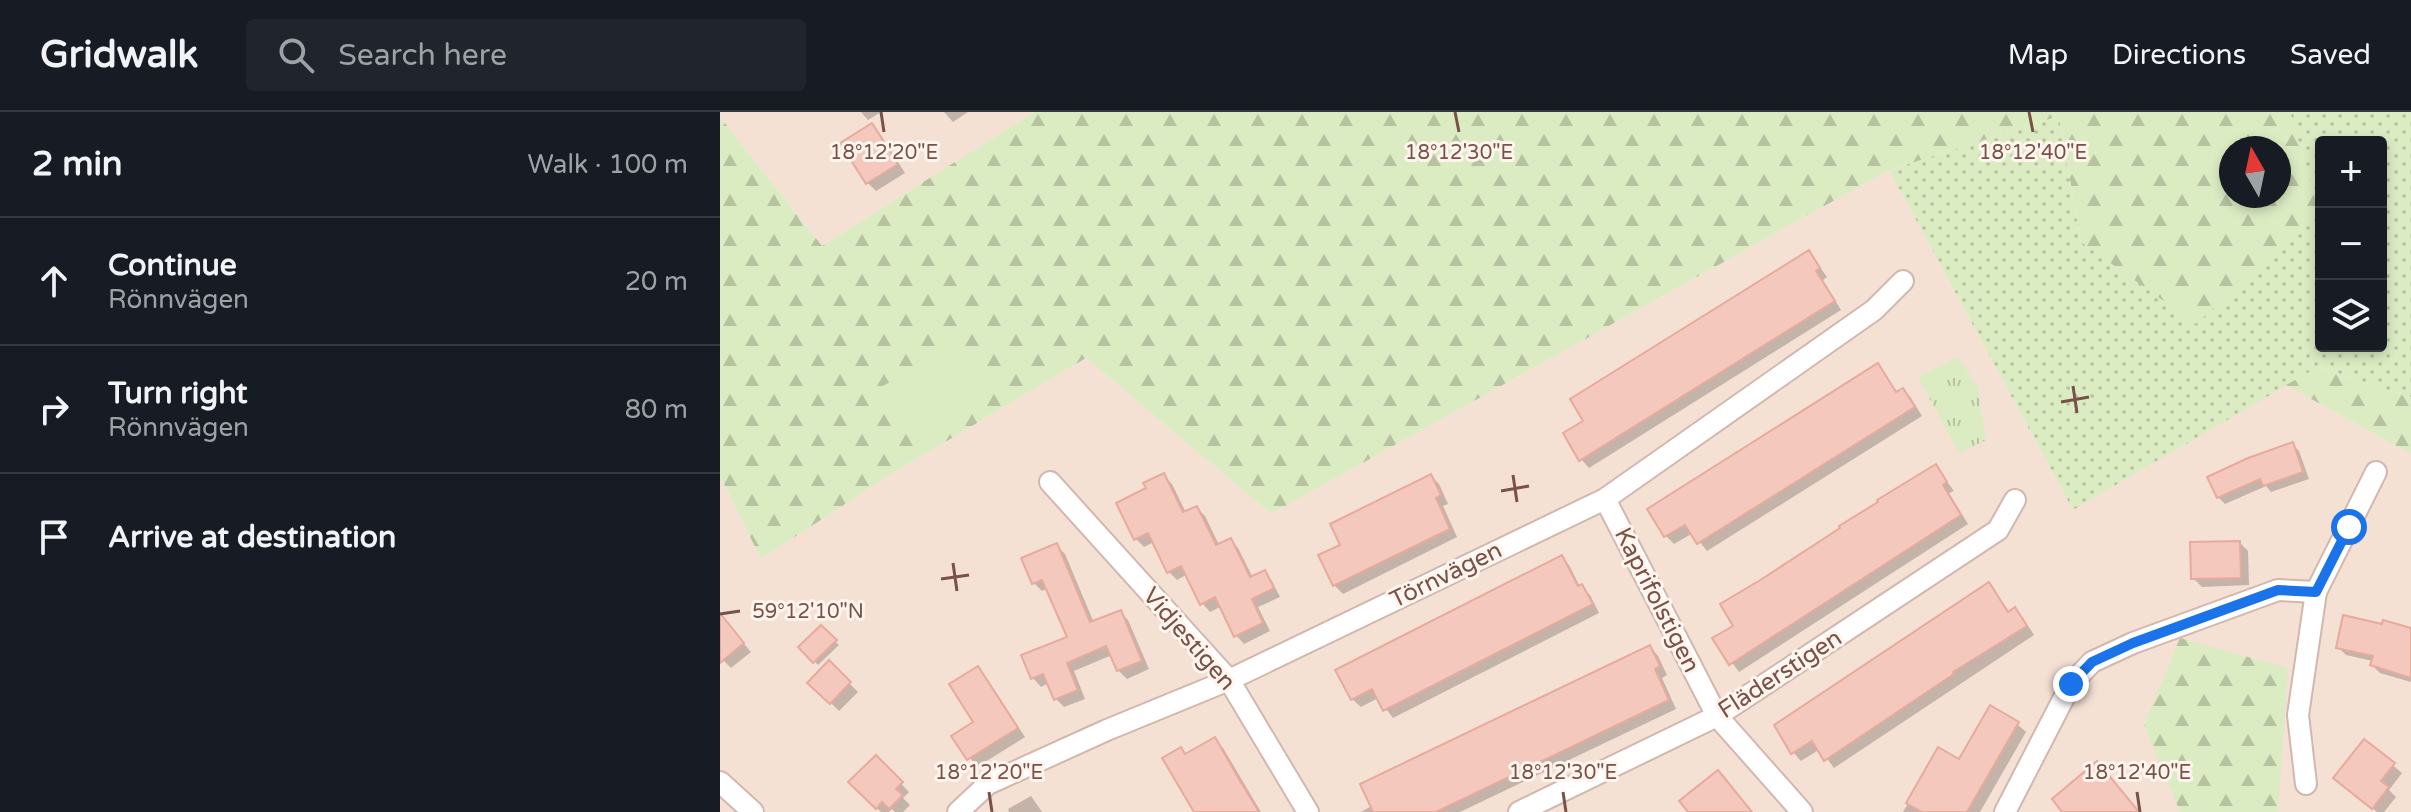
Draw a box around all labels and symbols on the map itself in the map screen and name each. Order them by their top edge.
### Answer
north arrow [2219,136,2291,208]
text: 18°12'20"E [830,141,938,165]
text: 18°12'30"E [1405,141,1513,165]
text: 18°12'40"E [1979,141,2087,165]
route start [2331,509,2367,545]
street label: Kaprifolstigen [1608,523,1706,677]
street label: Törnvägen [1385,536,1507,614]
street label: Vidjestigen [1136,582,1242,696]
text: 59°12'10"N [752,600,864,624]
street label: Fläderstigen [1713,623,1847,725]
route end [2053,666,2089,702]
text: 18°12'20"E [935,761,1043,785]
text: 18°12'30"E [1509,761,1617,785]
text: 18°12'40"E [2083,761,2191,785]

